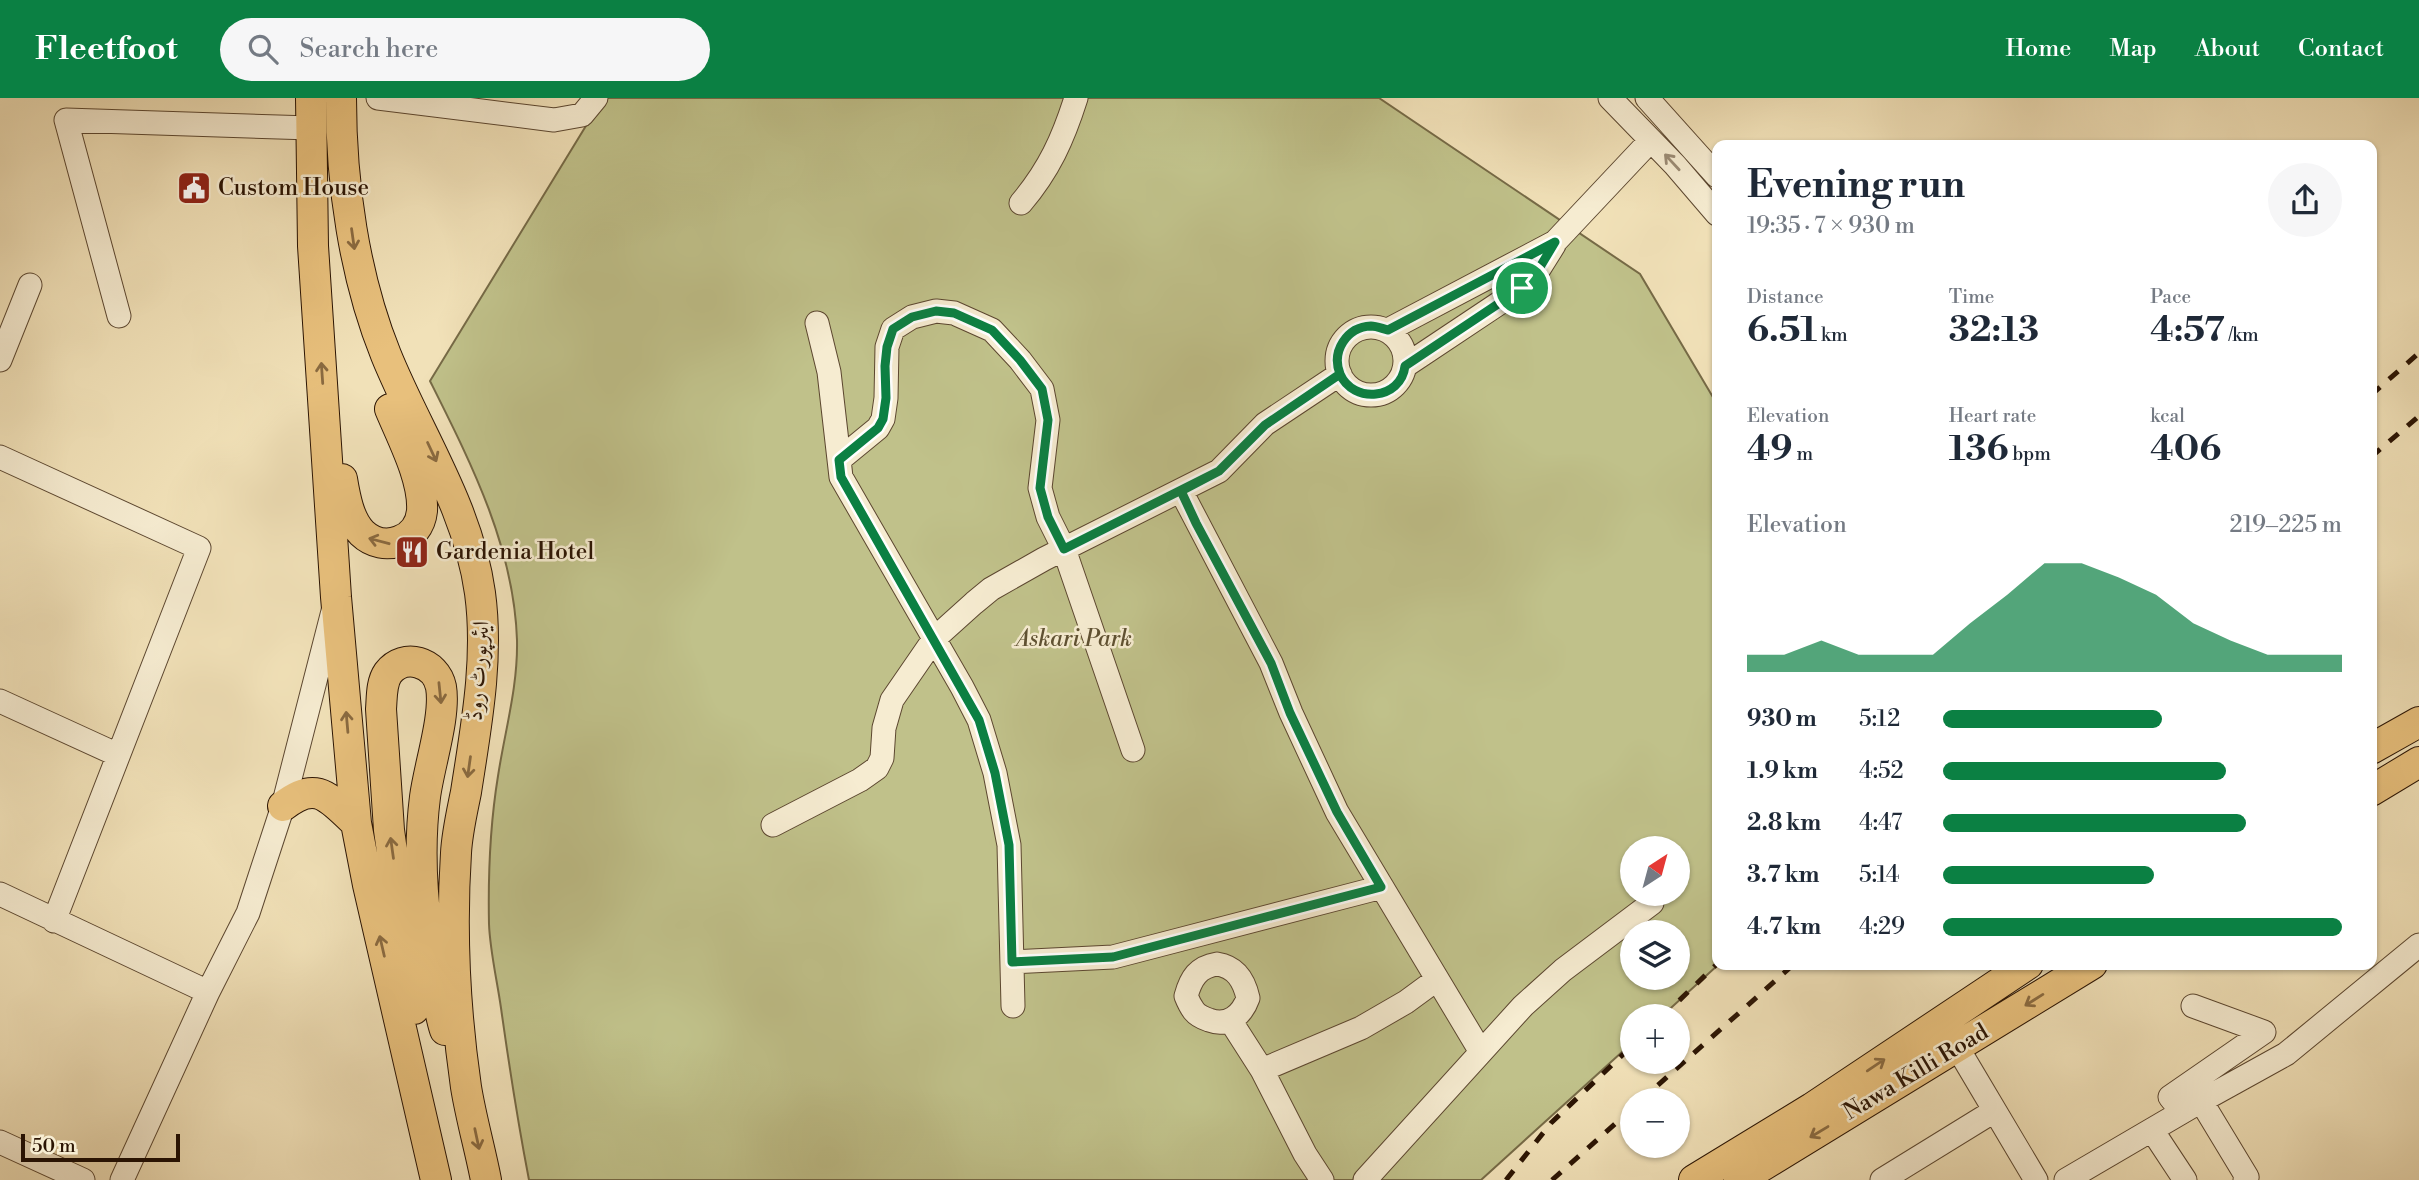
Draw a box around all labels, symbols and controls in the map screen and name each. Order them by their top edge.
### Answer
search box [220,18,710,81]
text: Fleetfoot [35,29,178,70]
icon: search [244,30,282,68]
text: Search here [300,33,438,65]
text: Home [2006,34,2071,64]
text: Map [2109,34,2157,64]
text: About [2195,34,2260,64]
text: Contact [2298,34,2384,64]
one-way arrow [1664,154,1681,171]
text: Evening run [1747,162,1965,209]
button: share [2268,163,2342,237]
public building icon: Custom House [175,169,213,207]
place label: Custom House [218,174,369,202]
text: 19:35 · 7 × 930 m [1747,212,1915,240]
one-way arrow [347,227,360,250]
pin [1492,258,1552,318]
icon: arrive [1503,269,1541,307]
text: Distance [1747,285,1824,309]
text: Time [1949,285,1994,309]
text: Pace [2150,285,2191,309]
text: 6.51 [1747,309,1817,352]
text: 32:13 [1949,309,2039,352]
text: 4:57 [2150,309,2225,352]
text: km [1817,323,1848,347]
text: /km [2225,323,2259,347]
one-way arrow [315,362,328,385]
text: Elevation [1747,404,1829,428]
text: Heart rate [1949,404,2036,428]
text: kcal [2150,404,2185,428]
text: 49 [1747,428,1793,471]
text: 136 [1949,428,2009,471]
text: 406 [2150,428,2221,471]
one-way arrow [426,440,439,462]
text: m [1793,442,1813,466]
text: bpm [2009,442,2051,466]
text: Elevation [1747,511,1847,539]
text: 219–225 m [2229,511,2342,539]
restaurant icon: Gardenia Hotel [393,533,431,571]
one-way arrow [369,534,391,547]
place label: Gardenia Hotel [436,538,594,566]
street label: ایئرپورٹ روڈ [461,620,497,722]
park label: Askari Park [1013,625,1132,653]
one-way arrow [434,681,447,704]
text: 930 m [1747,705,1817,733]
text: 5:12 [1859,705,1900,733]
one-way arrow [340,711,353,734]
one-way arrow [462,755,475,778]
text: 1.9 km [1747,757,1818,785]
text: 4:52 [1859,757,1904,785]
text: 2.8 km [1747,809,1821,837]
text: 4:47 [1859,809,1902,837]
north arrow [1620,836,1690,906]
map controls [1620,836,1690,1158]
one-way arrow [385,837,398,860]
text: 3.7 km [1747,861,1820,889]
text: 5:14 [1859,861,1900,889]
text: 4.7 km [1747,913,1821,941]
text: 4:29 [1859,913,1905,941]
button: layers [1620,920,1690,990]
one-way arrow [375,935,388,958]
one-way arrow [2024,994,2044,1008]
button: + [1620,1004,1690,1074]
street label: Nawa Killi Road [1838,1018,1994,1126]
one-way arrow [1865,1058,1885,1072]
button: − [1620,1088,1690,1158]
one-way arrow [1809,1125,1829,1139]
one-way arrow [471,1127,485,1150]
scale bar [21,1131,180,1163]
text: 50 m [32,1134,76,1158]

